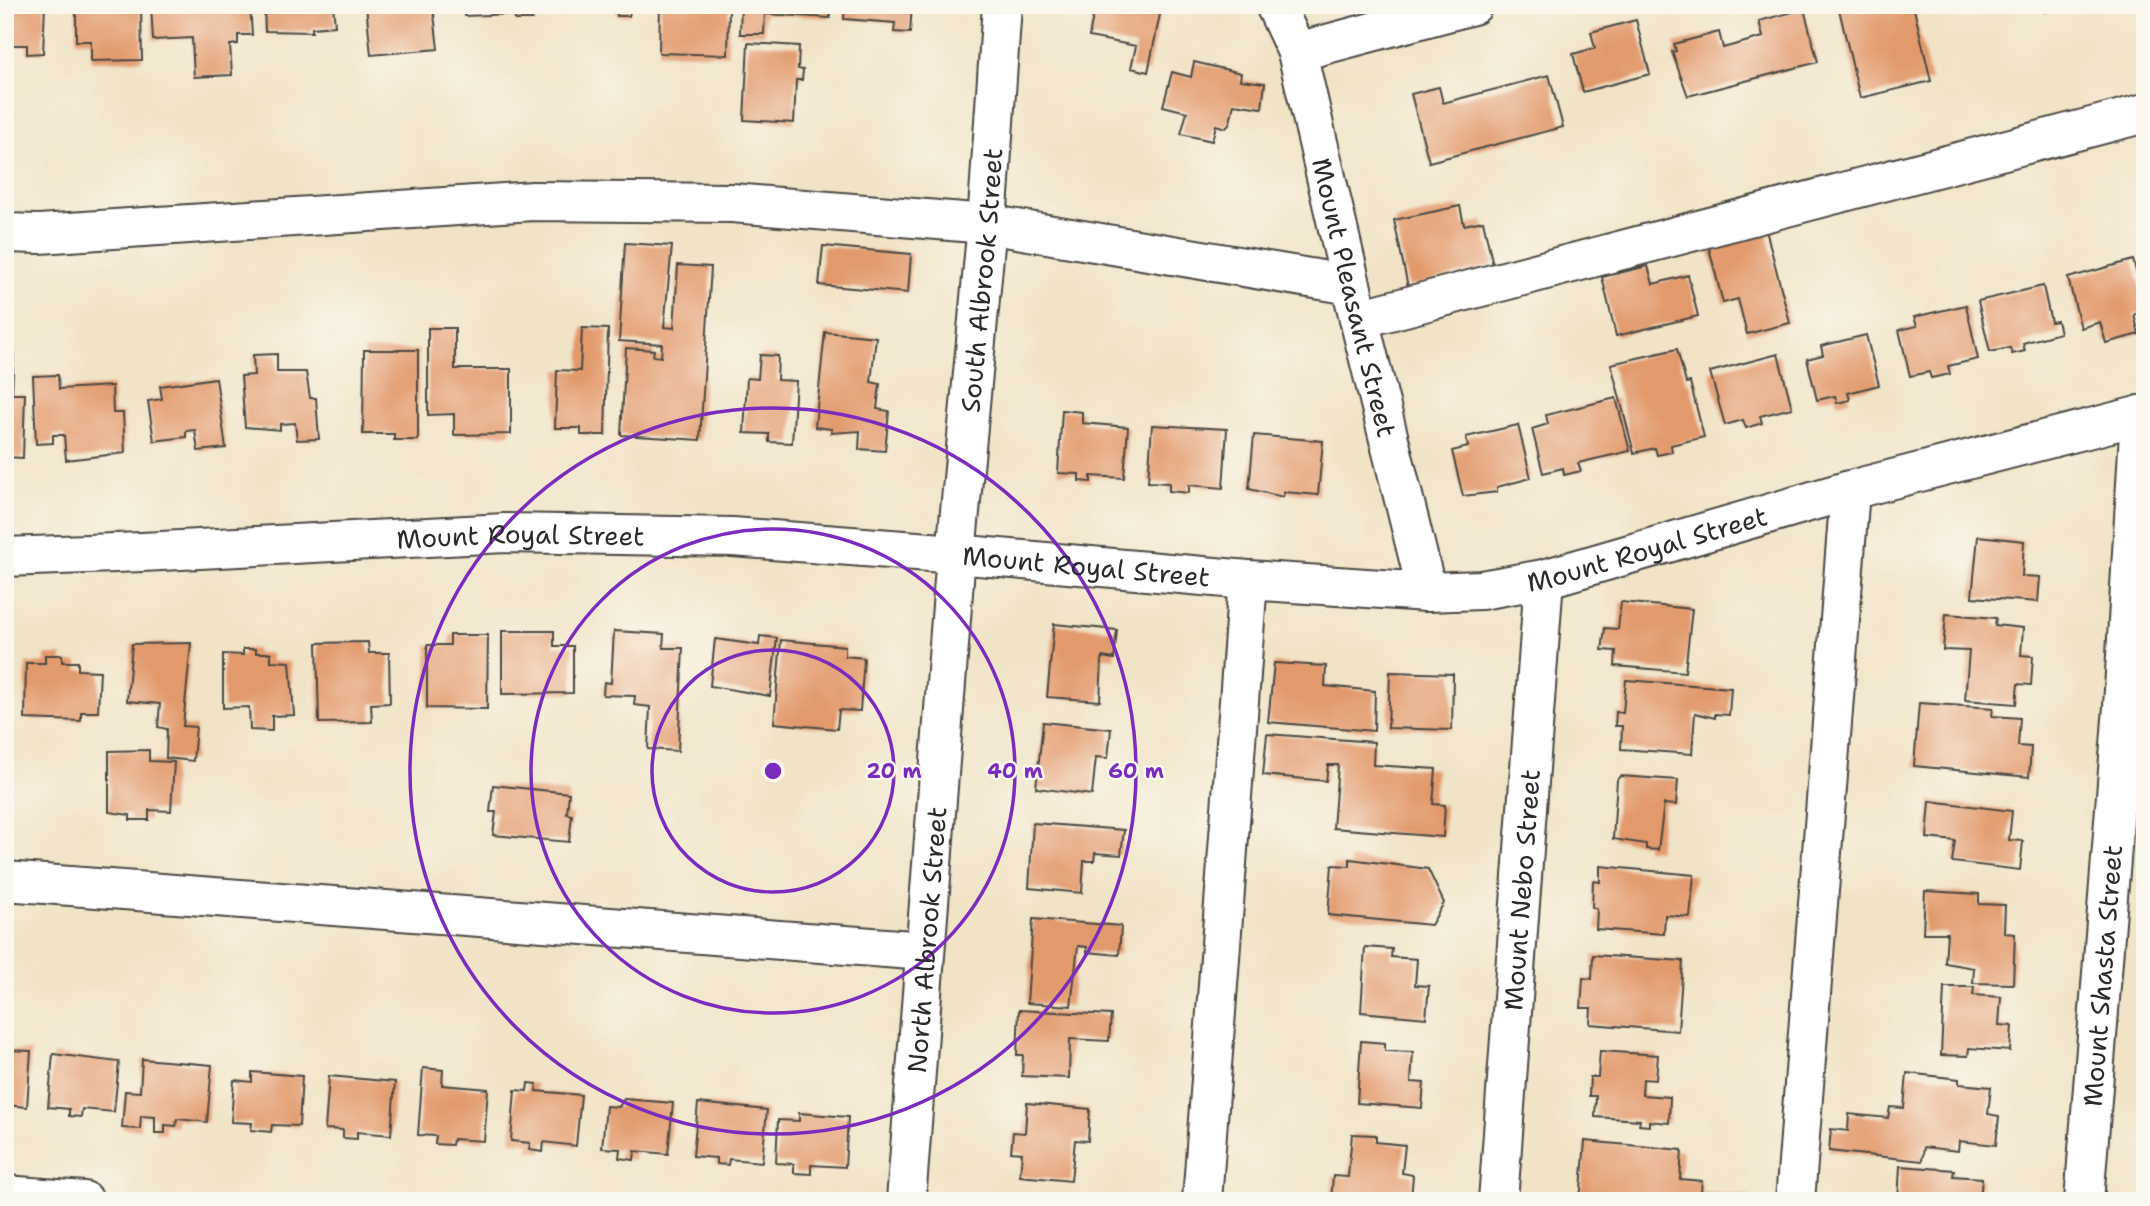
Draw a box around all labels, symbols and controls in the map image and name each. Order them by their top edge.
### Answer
street label: South Albrook Street [952,147,1010,414]
street label: Mount Pleasant Street [1305,154,1405,441]
street label: Mount Royal Street [1524,498,1771,599]
street label: Mount Royal Street [395,515,645,556]
street label: Mount Royal Street [961,537,1211,594]
text: 20 m [866,757,922,785]
text: 40 m [987,757,1043,785]
text: 60 m [1108,757,1164,785]
centre of rings [761,759,785,783]
street label: Mount Nebo Street [1495,768,1547,1012]
street label: North Albrook Street [898,805,954,1074]
street label: Mount Shasta Street [2074,843,2130,1108]

